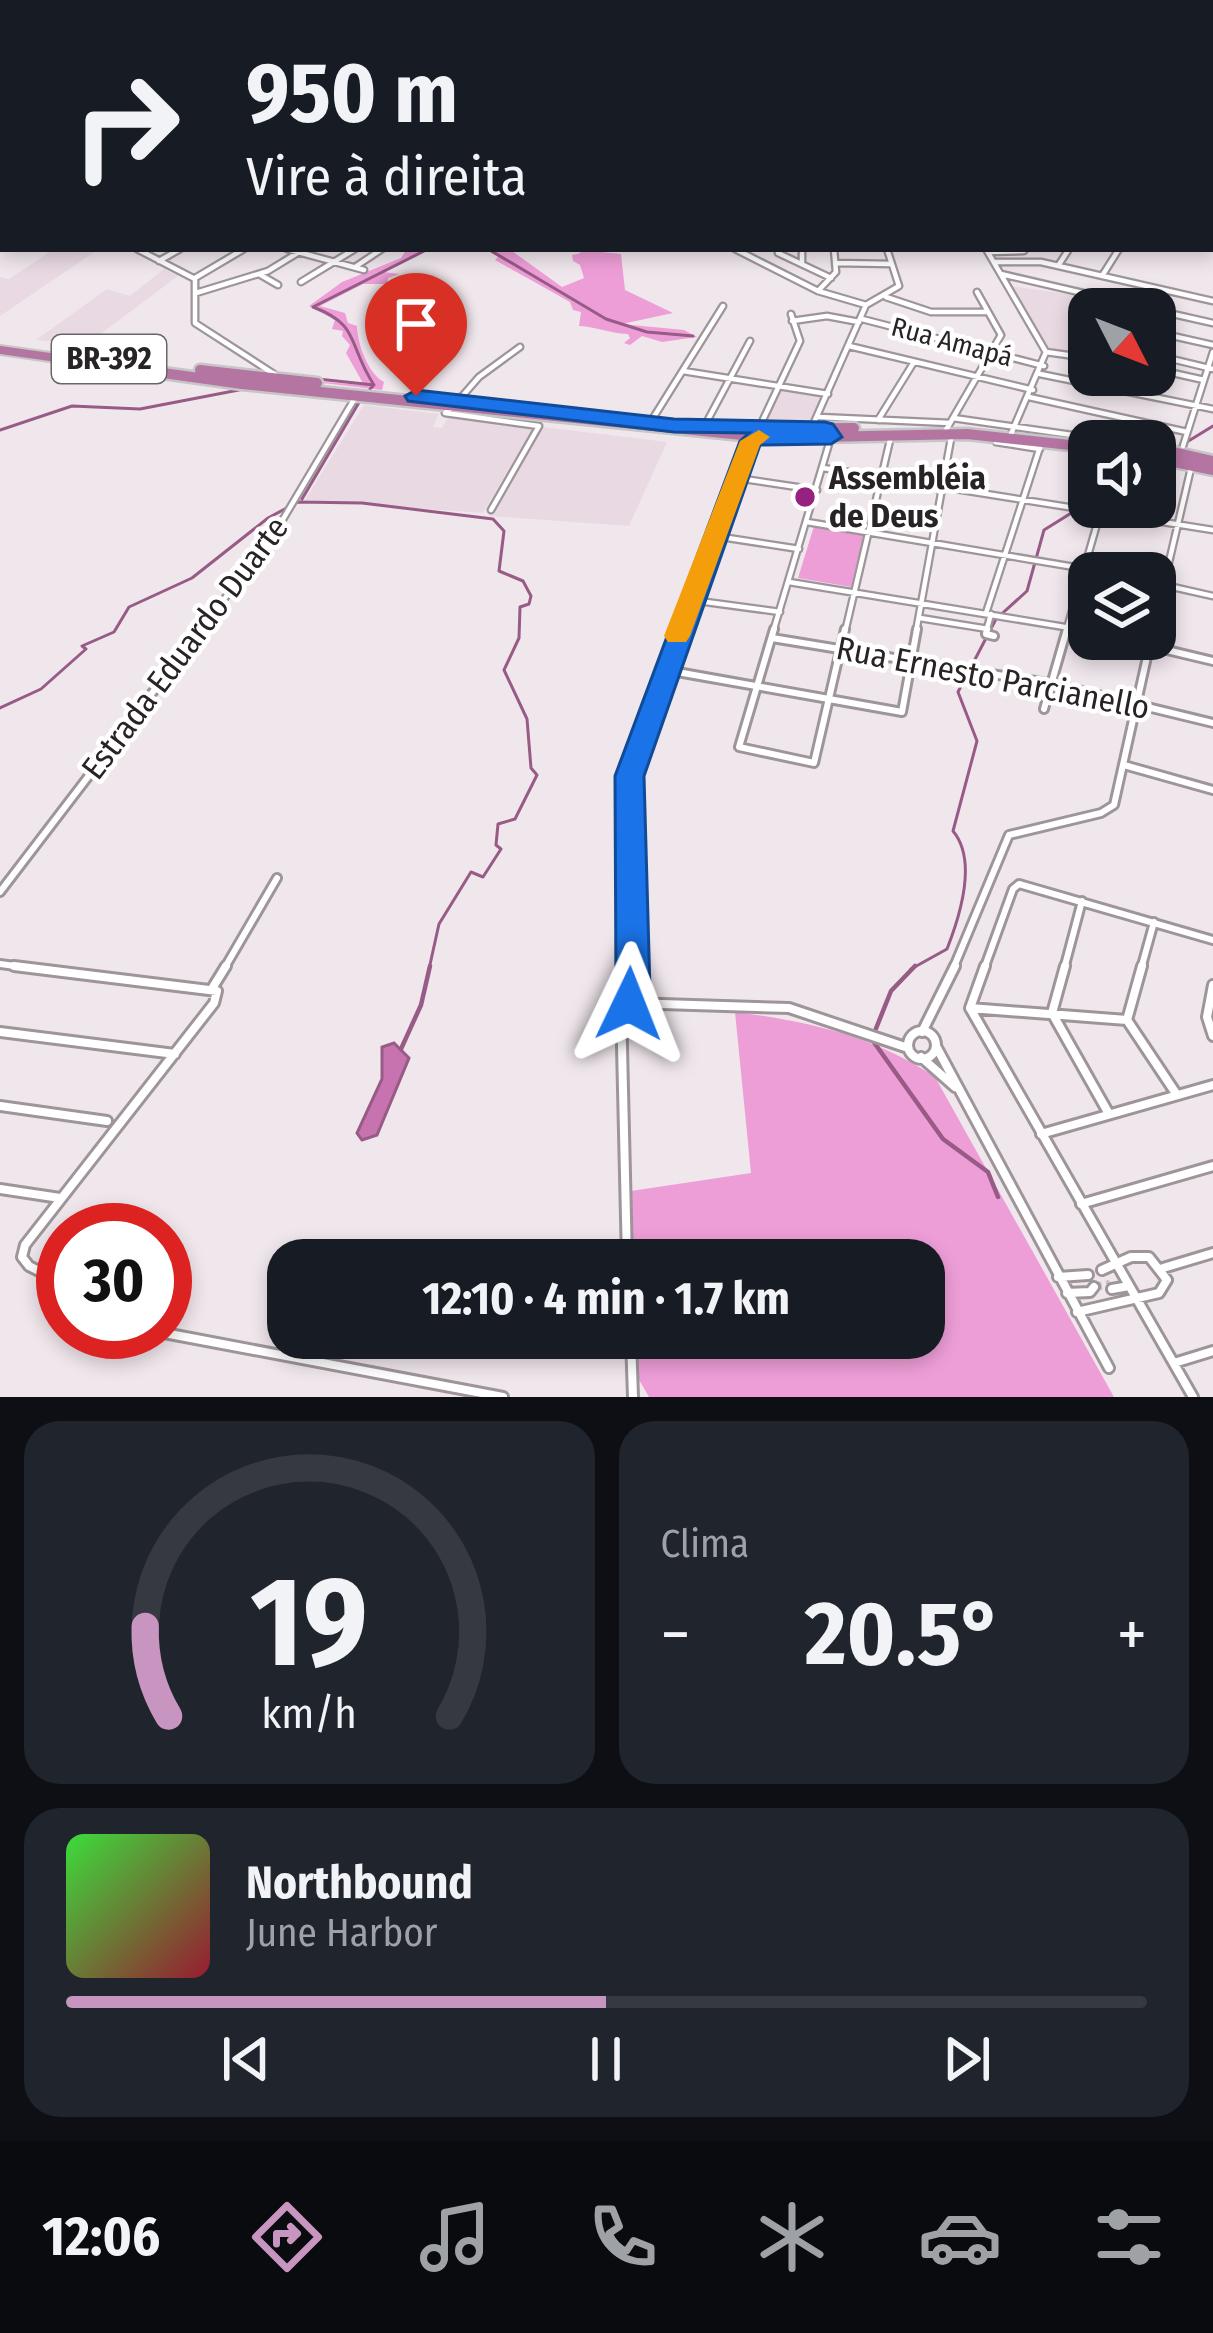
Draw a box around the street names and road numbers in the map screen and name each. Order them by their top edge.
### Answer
street label: Rua Amapá [888,311,1016,373]
road number: BR-392 [52,335,166,383]
street label: Estrada Eduardo Duarte [73,509,297,787]
street label: Rua Ernesto Parcianello [833,628,1153,728]

